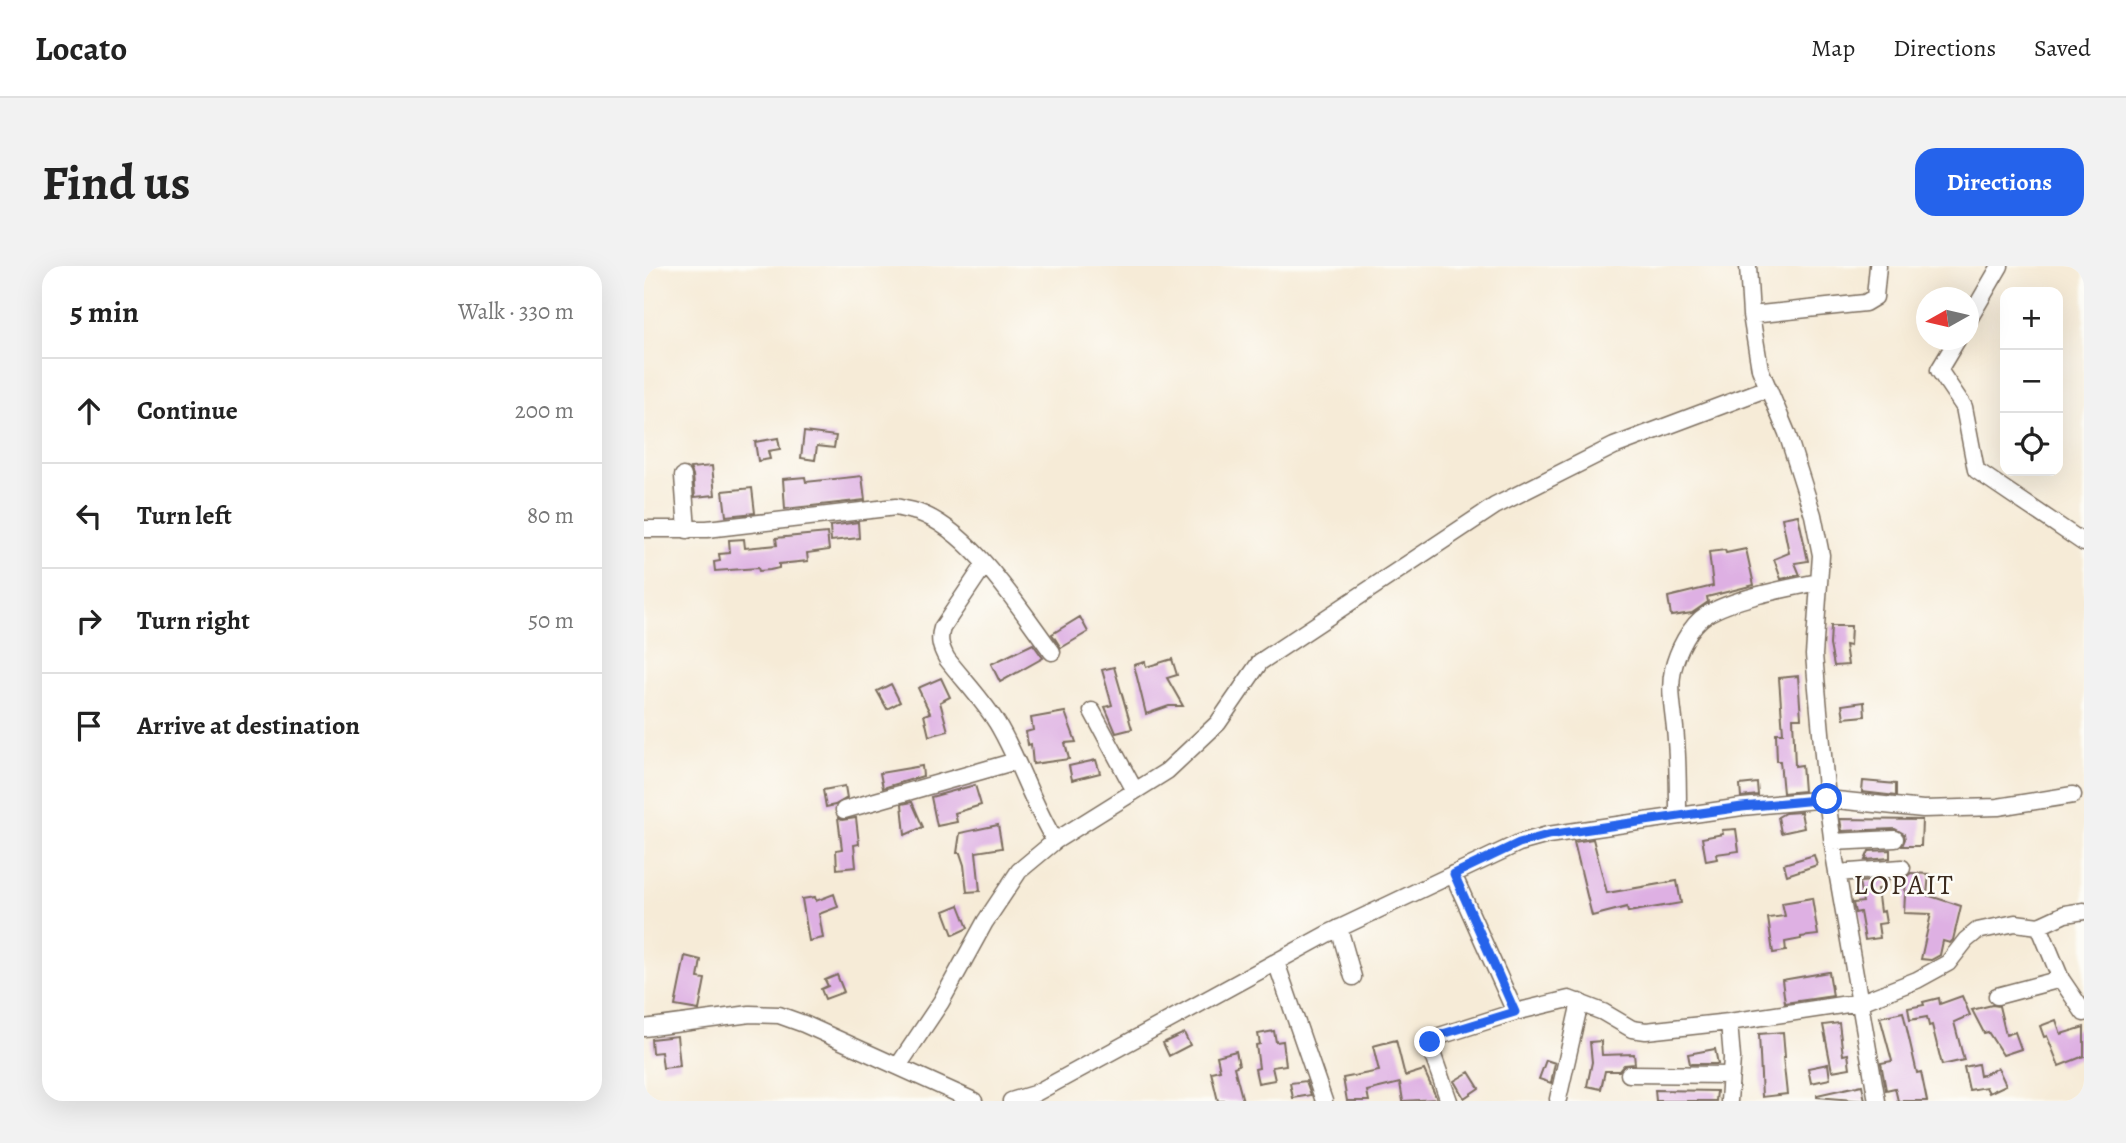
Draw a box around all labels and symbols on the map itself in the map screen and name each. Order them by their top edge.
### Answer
north arrow [1916,287,1979,350]
route start [1811,783,1842,814]
district label: LOPAIT [1853,866,1955,904]
route end [1414,1026,1445,1057]

